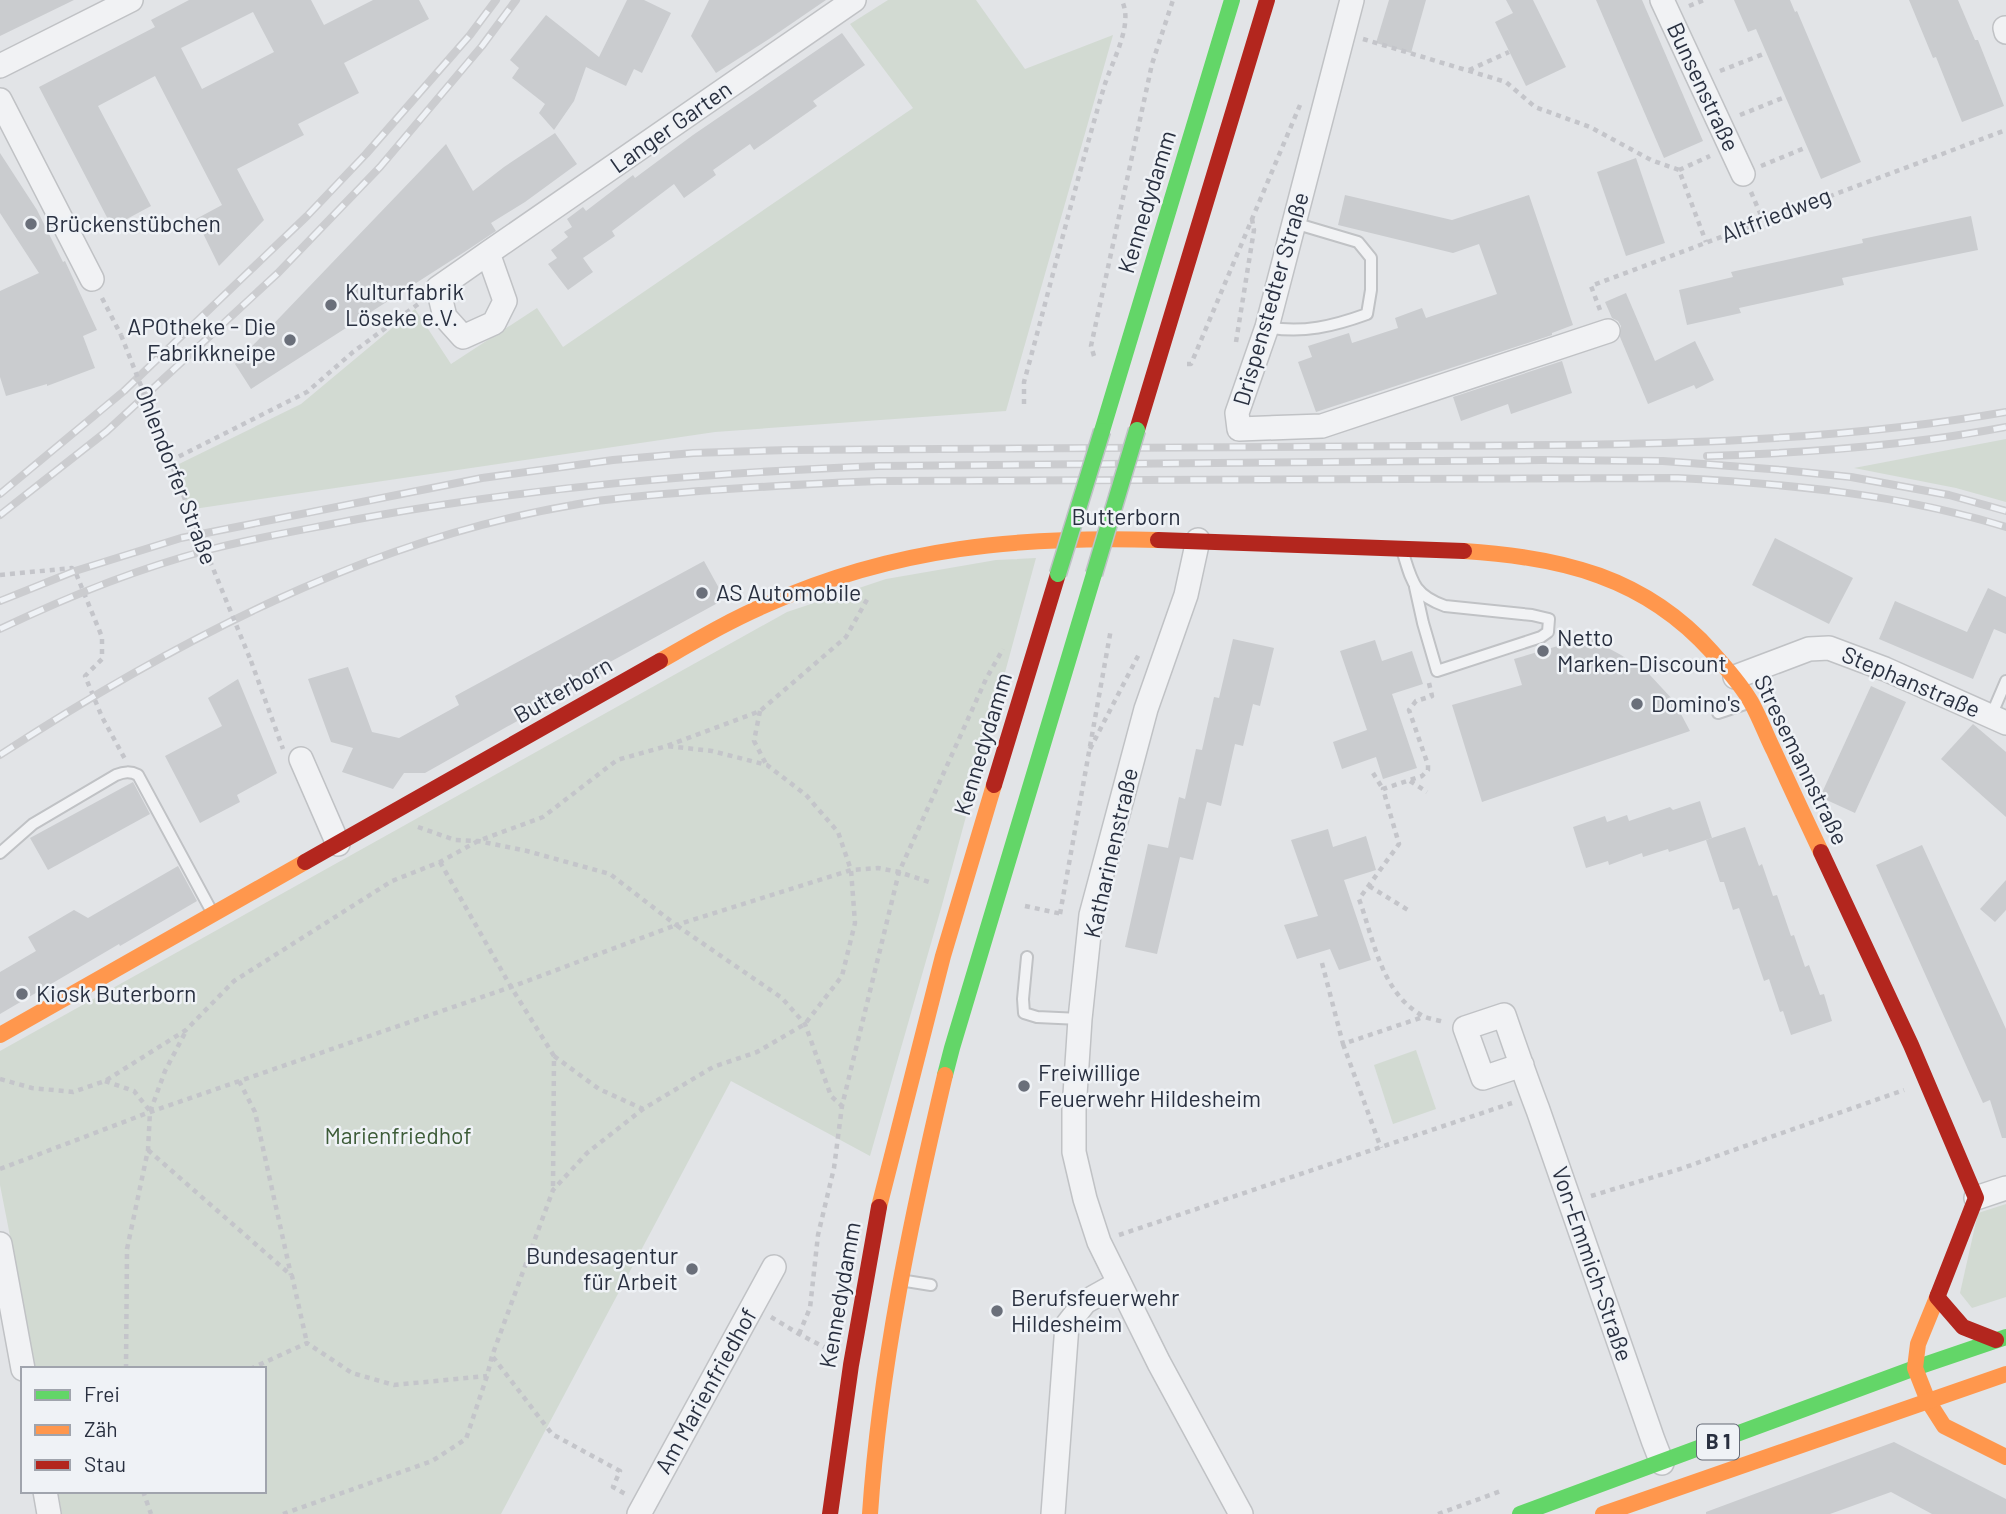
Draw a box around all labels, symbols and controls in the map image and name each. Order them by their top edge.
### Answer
street label: Bunsenstraße [1662,18,1746,156]
street label: Langer Garten [604,74,737,178]
street label: Kennedydamm [1111,127,1181,277]
street label: Altfriedweg [1717,180,1835,248]
street label: Drispenstedter Straße [1226,189,1314,409]
place label: Brückenstübchen [45,209,221,237]
marker: Brückenstübchen [23,216,39,232]
place label: Kulturfabrik Löseke e.V. [345,277,464,331]
marker: Kulturfabrik Löseke e.V. [323,297,339,313]
place label: APOtheke - Die Fabrikkneipe [127,312,276,366]
marker: APOtheke - Die Fabrikkneipe [282,332,298,348]
street label: Ohlendorfer Straße [130,381,224,568]
street label: Butterborn [1071,502,1181,530]
place label: AS Automobile [716,578,861,606]
marker: AS Automobile [694,585,710,601]
place label: Netto Marken-Discount [1557,623,1727,677]
street label: Stephanstraße [1838,639,1985,723]
marker: Netto Marken-Discount [1535,643,1551,659]
street label: Butterborn [508,650,617,729]
street label: Kennedydamm [947,669,1017,819]
street label: Stresemannstraße [1749,670,1855,849]
place label: Domino's [1651,689,1741,717]
marker: Domino's [1629,696,1645,712]
street label: Katharinenstraße [1077,765,1143,941]
place label: Kiosk Buterborn [36,979,196,1007]
marker: Kiosk Buterborn [14,986,30,1002]
place label: Freiwillige Feuerwehr Hildesheim [1038,1058,1261,1112]
marker: Freiwillige Feuerwehr Hildesheim [1016,1078,1032,1094]
park label: Marienfriedhof [324,1121,472,1149]
street label: Von-Emmich-Straße [1546,1163,1639,1365]
street label: Kennedydamm [812,1220,866,1370]
place label: Bundesagentur für Arbeit [526,1241,679,1295]
marker: Bundesagentur für Arbeit [684,1261,700,1277]
place label: Berufsfeuerwehr Hildesheim [1011,1283,1180,1337]
street label: Am Marienfriedhof [648,1303,762,1478]
marker: Berufsfeuerwehr Hildesheim [989,1303,1005,1319]
legend [21,1367,266,1493]
text: Frei [84,1381,120,1406]
text: Zäh [84,1416,118,1441]
road number: B 1 [1697,1424,1739,1460]
text: Stau [84,1451,126,1476]

